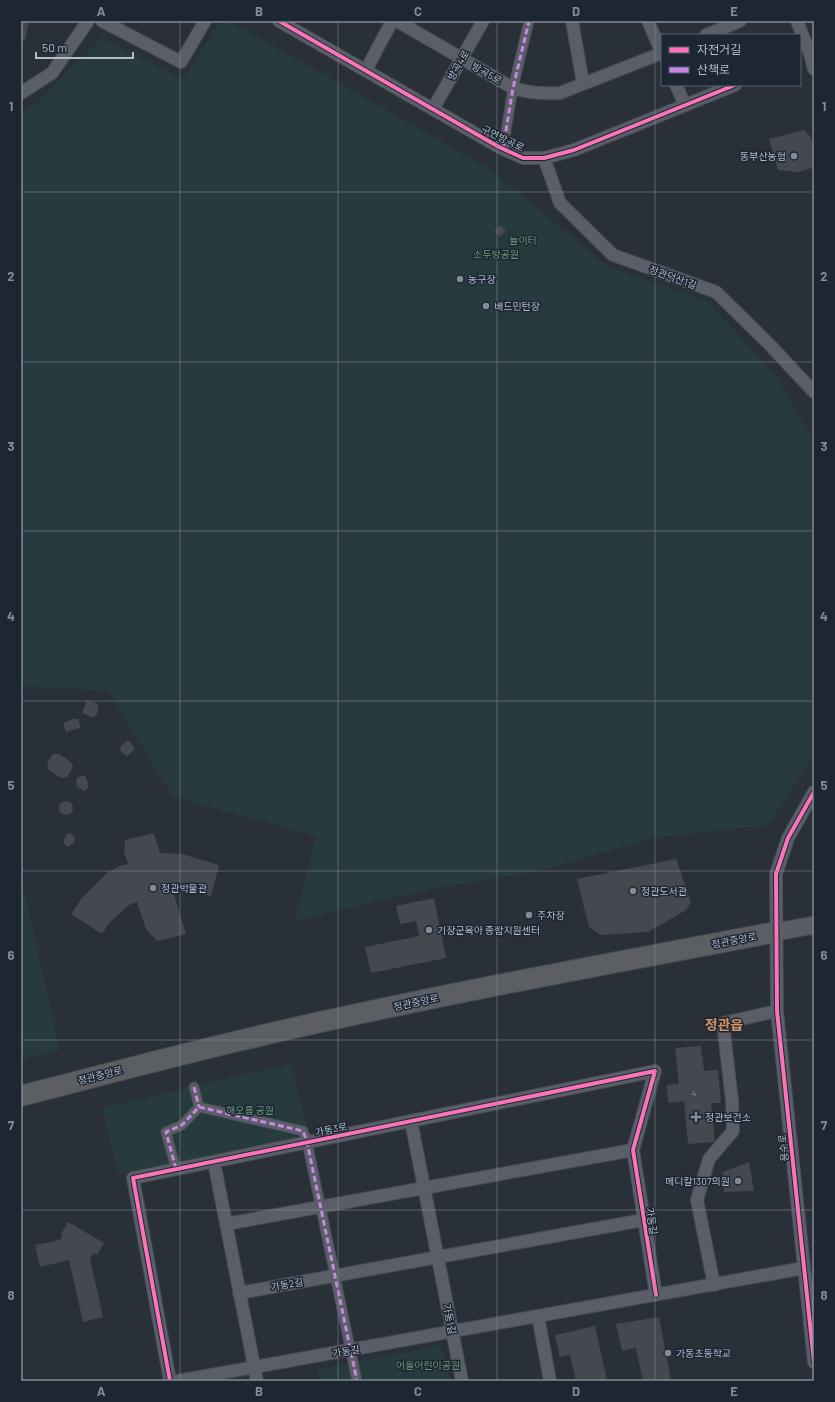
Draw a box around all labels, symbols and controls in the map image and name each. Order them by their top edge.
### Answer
text: A [97,3,106,19]
text: B [255,3,263,19]
text: C [414,3,422,19]
text: D [572,3,580,19]
text: E [730,3,738,19]
scale bar [36,34,133,60]
legend [661,34,801,86]
text: 50 m [42,40,67,54]
text: 자전거길 [697,42,741,56]
street label: 방곡4로 [445,48,471,82]
street label: 방곡5로 [470,60,504,86]
text: 산책로 [697,62,730,76]
text: 1 [9,98,13,114]
text: 1 [822,98,826,114]
street label: 구연방곡로 [480,123,526,153]
place label: 동부산농협 [740,150,786,162]
marker: 동부산농협 [789,151,799,161]
park label: 놀이터 [509,234,537,246]
park label: 소두방공원 [473,248,519,260]
street label: 정관덕산1길 [648,263,698,291]
text: 2 [7,268,15,284]
text: 2 [820,268,828,284]
place label: 농구장 [468,273,496,285]
marker: 농구장 [455,274,465,284]
place label: 배드민턴장 [494,300,540,312]
marker: 배드민턴장 [481,301,491,311]
text: 3 [7,438,15,454]
text: 3 [820,438,828,454]
text: 4 [7,608,15,624]
text: 4 [820,608,828,624]
text: 5 [7,777,15,793]
text: 5 [820,777,828,793]
place label: 정관박물관 [161,882,208,894]
marker: 정관박물관 [148,883,158,893]
place label: 정관도서관 [641,885,688,897]
marker: 정관도서관 [628,886,638,896]
place label: 주차장 [537,909,565,921]
marker: 주차장 [524,910,534,920]
place label: 기장군육아 종합지원센터 [437,924,540,936]
marker: 기장군육아 종합지원센터 [424,925,434,935]
street label: 정관중앙로 [710,930,758,950]
text: 6 [8,947,15,963]
text: 6 [821,947,828,963]
street label: 정관중앙로 [392,991,440,1013]
district label: 정관읍 [705,1016,743,1033]
street label: 정관중앙로 [76,1064,124,1086]
house number: 4 [692,1088,696,1098]
park label: 해오름 공원 [226,1104,274,1116]
marker: 정관보건소 [690,1111,702,1123]
place label: 정관보건소 [705,1111,751,1123]
text: 7 [8,1117,15,1133]
text: 7 [821,1117,828,1133]
street label: 가동3로 [314,1120,348,1138]
street label: 용수로 [776,1134,790,1162]
place label: 메디칼1307의원 [665,1175,730,1187]
marker: 메디칼1307의원 [733,1176,743,1186]
street label: 가동길 [644,1206,660,1236]
street label: 가동2길 [270,1275,304,1293]
text: 8 [7,1287,15,1303]
text: 8 [820,1287,828,1303]
street label: 가동1길 [441,1303,459,1335]
street label: 가동길 [331,1343,361,1359]
place label: 가동초등학교 [676,1347,731,1359]
marker: 가동초등학교 [663,1348,673,1358]
park label: 어울어린이공원 [396,1359,460,1371]
text: A [97,1383,106,1399]
text: B [255,1383,263,1399]
text: C [414,1383,422,1399]
text: D [572,1383,580,1399]
text: E [730,1383,738,1399]

